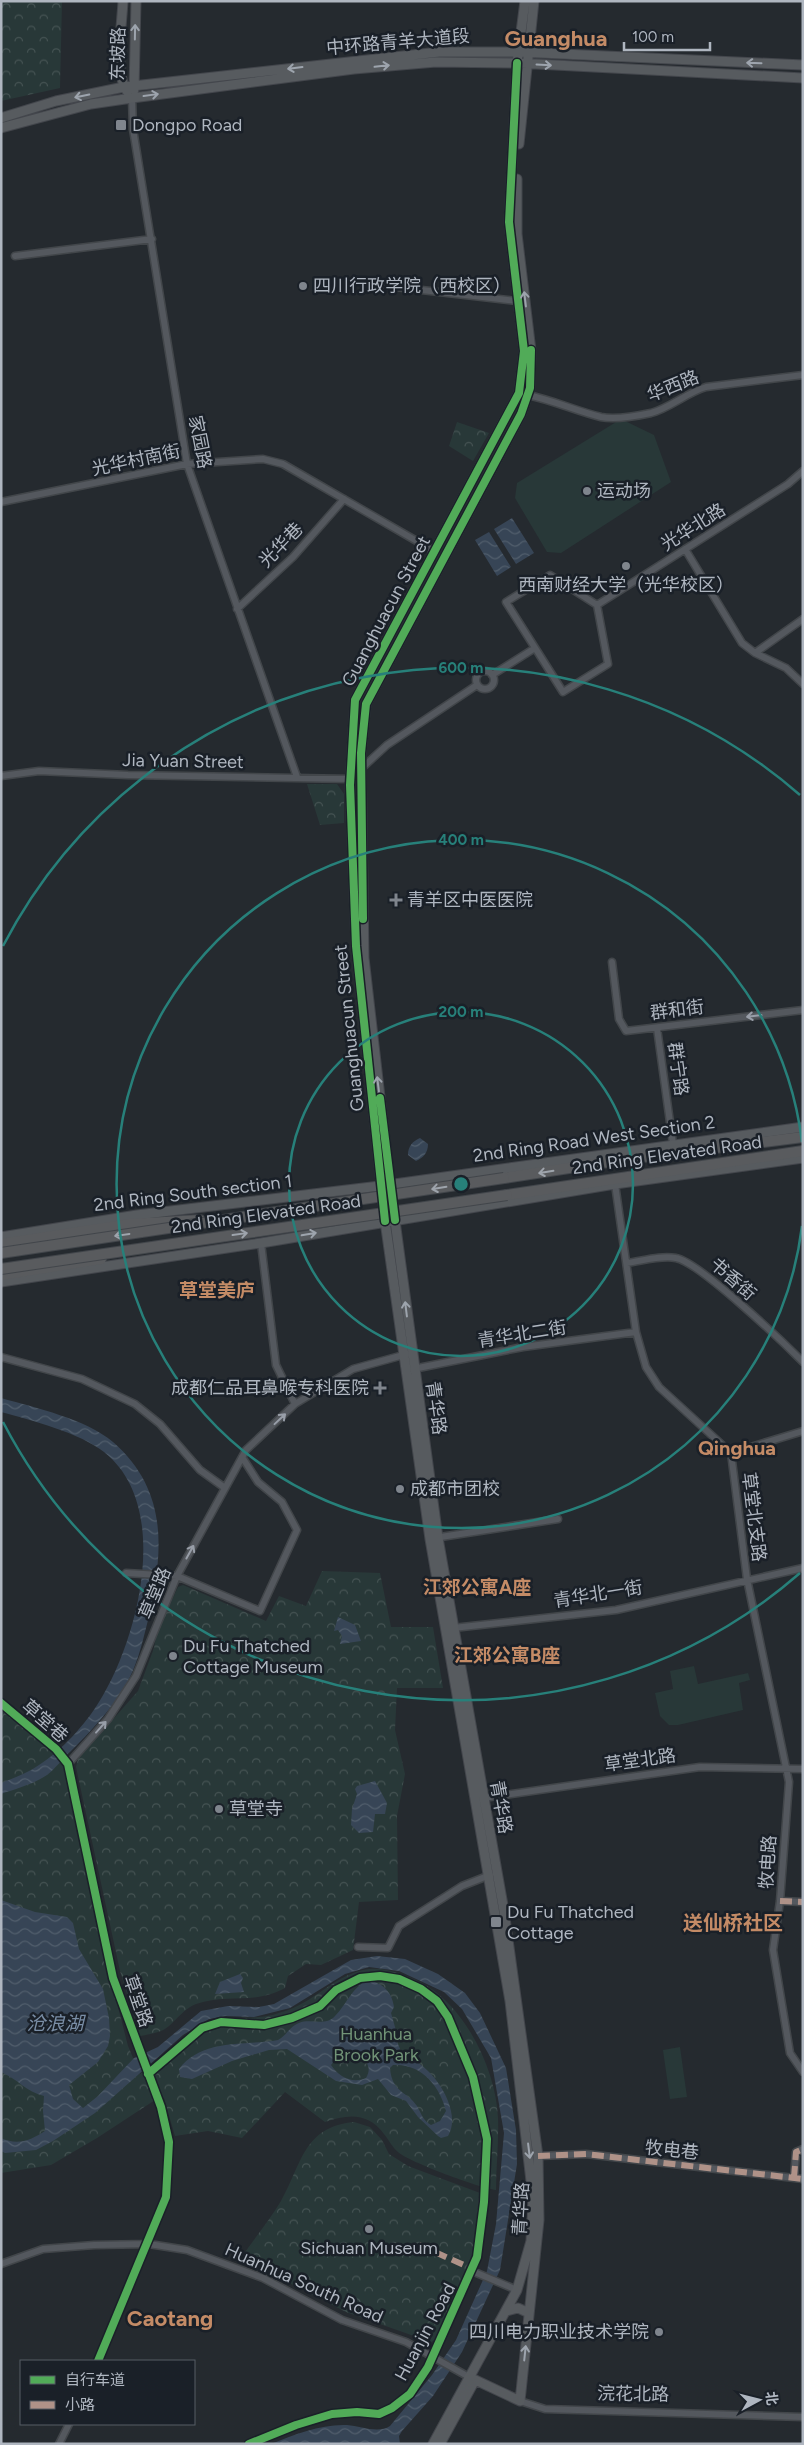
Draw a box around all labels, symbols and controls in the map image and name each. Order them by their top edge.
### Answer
scale bar [624,20,710,52]
one-way arrow [130,25,140,41]
street label: 中环路青羊大道段 [325,25,471,59]
district label: Guanghua [504,25,608,52]
street label: 东坡路 [107,27,129,81]
text: 100 m [632,28,674,46]
one-way arrow [746,58,762,67]
one-way arrow [536,60,552,70]
one-way arrow [374,61,390,71]
one-way arrow [288,64,304,74]
one-way arrow [143,90,159,100]
one-way arrow [75,91,91,101]
place label: Dongpo Road [132,114,242,136]
marker: Dongpo Road [114,118,128,132]
place label: 四川行政学院（西校区） [313,275,511,297]
marker: 四川行政学院（西校区） [297,280,309,292]
one-way arrow [520,291,530,307]
street label: 华西路 [644,366,702,406]
street label: 家园路 [184,413,216,471]
street label: 光华村南街 [90,440,182,480]
place label: 运动场 [597,480,651,502]
marker: 运动场 [581,485,593,497]
street label: 光华北路 [657,499,729,555]
street label: 光华巷 [254,518,308,572]
street label: Guanghuacun Street [337,532,435,690]
marker: 西南财经大学（光华校区） [620,560,632,572]
place label: 西南财经大学（光华校区） [518,574,734,596]
text: 600 m [439,659,483,677]
street label: Jia Yuan Street [122,749,244,773]
text: 400 m [438,831,484,849]
place label: 青羊区中医医院 [407,889,533,911]
marker: 青羊区中医医院 [389,893,403,907]
street label: Guanghuacun Street [329,943,369,1112]
street label: 群和街 [649,996,705,1024]
text: 200 m [439,1003,483,1021]
one-way arrow [747,1011,763,1021]
street label: 群宁路 [663,1041,693,1097]
one-way arrow [373,1077,383,1093]
street label: 2nd Ring Road West Section 2 [472,1111,716,1167]
street label: 2nd Ring Elevated Road [571,1131,763,1179]
one-way arrow [539,1167,555,1177]
street label: 2nd Ring South section 1 [93,1170,293,1216]
centre of rings [452,1175,470,1193]
one-way arrow [431,1184,447,1194]
street label: 2nd Ring Elevated Road [170,1190,362,1238]
one-way arrow [232,1228,248,1238]
one-way arrow [300,1229,316,1239]
one-way arrow [114,1230,130,1240]
street label: 书香街 [705,1253,761,1305]
district label: 草堂美庐 [179,1279,255,1302]
one-way arrow [401,1301,411,1317]
street label: 青华北二街 [476,1316,568,1352]
place label: 成都仁品耳鼻喉专科医院 [171,1377,369,1399]
street label: 青华路 [421,1380,451,1436]
marker: 成都仁品耳鼻喉专科医院 [373,1381,387,1395]
one-way arrow [273,1413,286,1425]
district label: Qinghua [698,1436,776,1460]
street label: 草堂北支路 [738,1471,770,1563]
place label: 成都市团校 [410,1478,500,1500]
marker: 成都市团校 [394,1483,406,1495]
one-way arrow [185,1545,195,1560]
street label: 草堂路 [134,1564,176,1622]
district label: 江郊公寓A座 [423,1576,531,1599]
street label: 青华北一街 [552,1576,644,1612]
place label: Du Fu Thatched Cottage Museum [183,1635,323,1678]
district label: 江郊公寓B座 [454,1644,560,1667]
marker: Du Fu Thatched Cottage Museum [167,1650,179,1662]
street label: 草堂巷 [17,1695,73,1747]
one-way arrow [95,1721,107,1734]
street label: 草堂北路 [603,1744,677,1776]
street label: 青华路 [485,1779,517,1835]
place label: 草堂寺 [229,1798,283,1820]
marker: 草堂寺 [213,1803,225,1815]
street label: 牧电路 [755,1834,781,1890]
place label: Du Fu Thatched Cottage [507,1901,634,1944]
district label: 送仙桥社区 [683,1911,783,1935]
marker: Du Fu Thatched Cottage [489,1915,503,1929]
street label: 草堂路 [119,1972,157,2030]
water label: 沧浪湖 [26,2012,86,2035]
park label: Huanhua Brook Park [333,2023,419,2066]
street label: 牧电巷 [644,2136,700,2164]
one-way arrow [524,2143,534,2159]
street label: 青华路 [509,2181,533,2237]
marker: Sichuan Museum [363,2223,375,2235]
place label: Sichuan Museum [300,2237,438,2259]
street label: Huanhua South Road [222,2238,386,2328]
street label: Huanjin Road [390,2279,460,2385]
district label: Caotang [127,2305,213,2332]
place label: 四川电力职业技术学院 [469,2321,649,2343]
marker: 四川电力职业技术学院 [653,2326,665,2338]
one-way arrow [520,2345,530,2361]
legend [20,2360,195,2425]
text: 自行车道 [65,2371,125,2389]
north arrow [734,2375,784,2425]
street label: 浣花北路 [597,2382,669,2406]
text: 北 [762,2390,781,2406]
text: 小路 [65,2396,95,2414]

